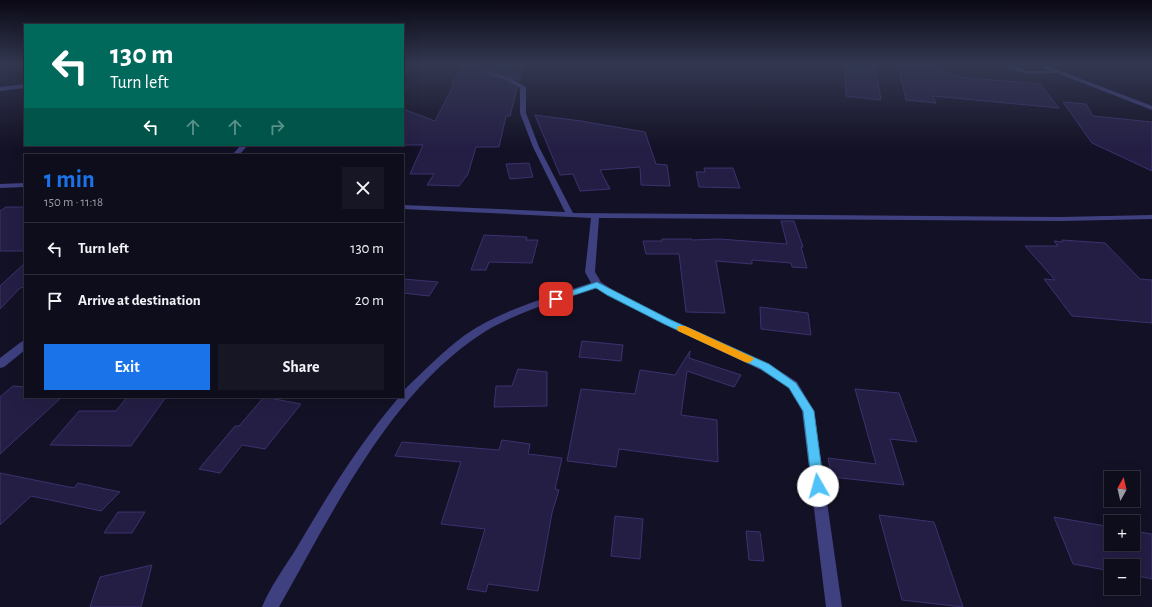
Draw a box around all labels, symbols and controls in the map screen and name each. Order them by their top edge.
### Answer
icon: left [44,40,96,92]
text: 130 m [110,41,174,69]
text: Turn left [110,74,169,92]
icon: left [140,116,162,138]
icon: ahead [182,116,204,138]
icon: ahead [224,116,246,138]
icon: right [266,116,288,138]
button: close [342,167,384,209]
text: 1 min [44,168,95,192]
text: 150 m · 11:18 [44,196,103,209]
icon: left [44,238,66,260]
text: Turn left [78,241,129,256]
text: 130 m [350,241,384,256]
pin [539,282,573,316]
icon: arrive [545,288,567,310]
icon: arrive [44,290,66,312]
text: Arrive at destination [78,293,201,308]
text: 20 m [355,293,384,308]
button: Exit [44,344,210,390]
button: Share [218,344,384,390]
position arrow [797,465,839,507]
north arrow [1104,471,1140,507]
map controls [1104,471,1140,595]
button: + [1104,515,1140,551]
button: − [1104,559,1140,595]

